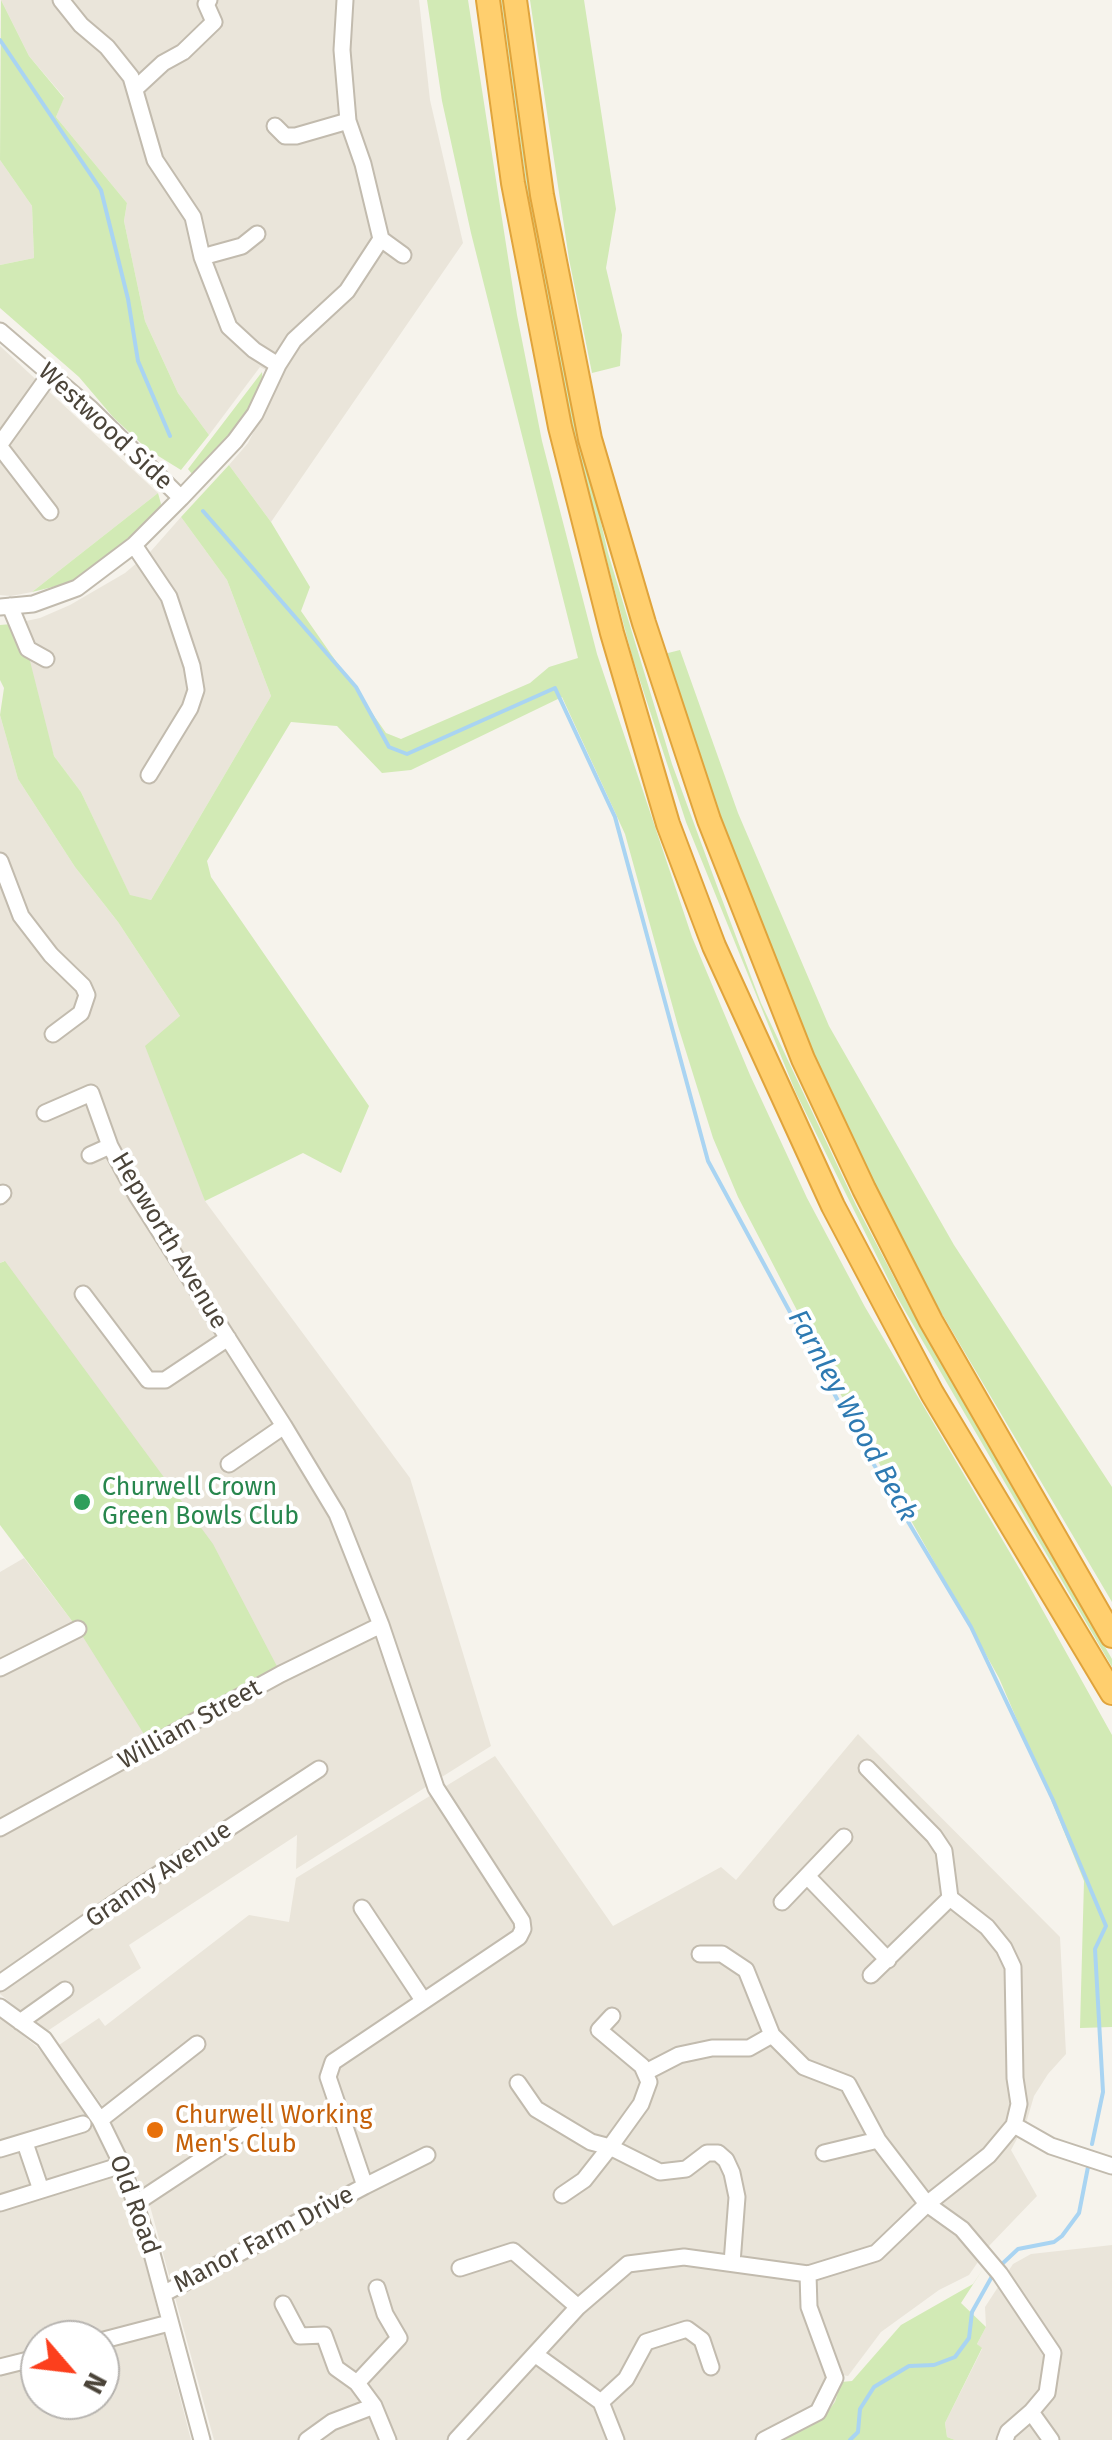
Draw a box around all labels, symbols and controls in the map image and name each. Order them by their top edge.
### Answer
street label: Westwood Side [32,357,178,497]
street label: Hepworth Avenue [104,1147,234,1335]
water label: Farnley Wood Beck [780,1304,924,1528]
place label: Churwell Crown Green Bowls Club [102,1473,299,1532]
marker: Churwell Crown Green Bowls Club [71,1491,93,1513]
street label: William Street [113,1673,267,1777]
street label: Granny Avenue [80,1815,238,1935]
place label: Churwell Working Men's Club [175,2101,373,2160]
marker: Churwell Working Men's Club [144,2119,166,2141]
street label: Old Road [102,2151,166,2259]
street label: Manor Farm Drive [169,2180,359,2300]
north arrow [20,2320,120,2420]
text: N [76,2367,114,2399]

